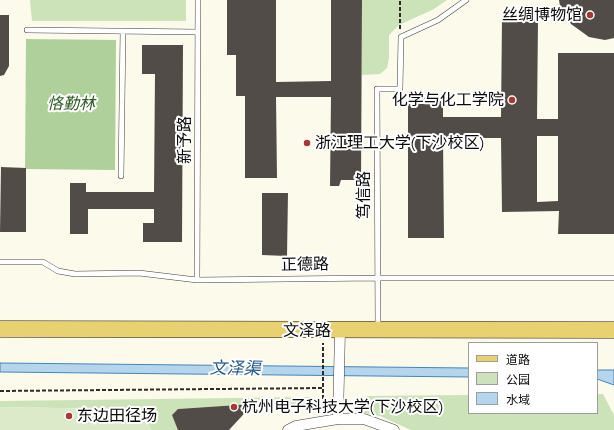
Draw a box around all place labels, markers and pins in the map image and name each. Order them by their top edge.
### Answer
place label: 丝绸博物馆 [502,5,582,25]
marker: 丝绸博物馆 [585,10,595,20]
place label: 化学与化工学院 [392,90,504,110]
marker: 化学与化工学院 [507,95,517,105]
place label: 浙江理工大学(下沙校区) [315,133,484,153]
marker: 浙江理工大学(下沙校区) [302,138,312,148]
place label: 杭州电子科技大学(下沙校区) [242,397,443,417]
marker: 杭州电子科技大学(下沙校区) [229,402,239,412]
place label: 东边田径场 [77,406,157,426]
marker: 东边田径场 [64,411,74,421]

